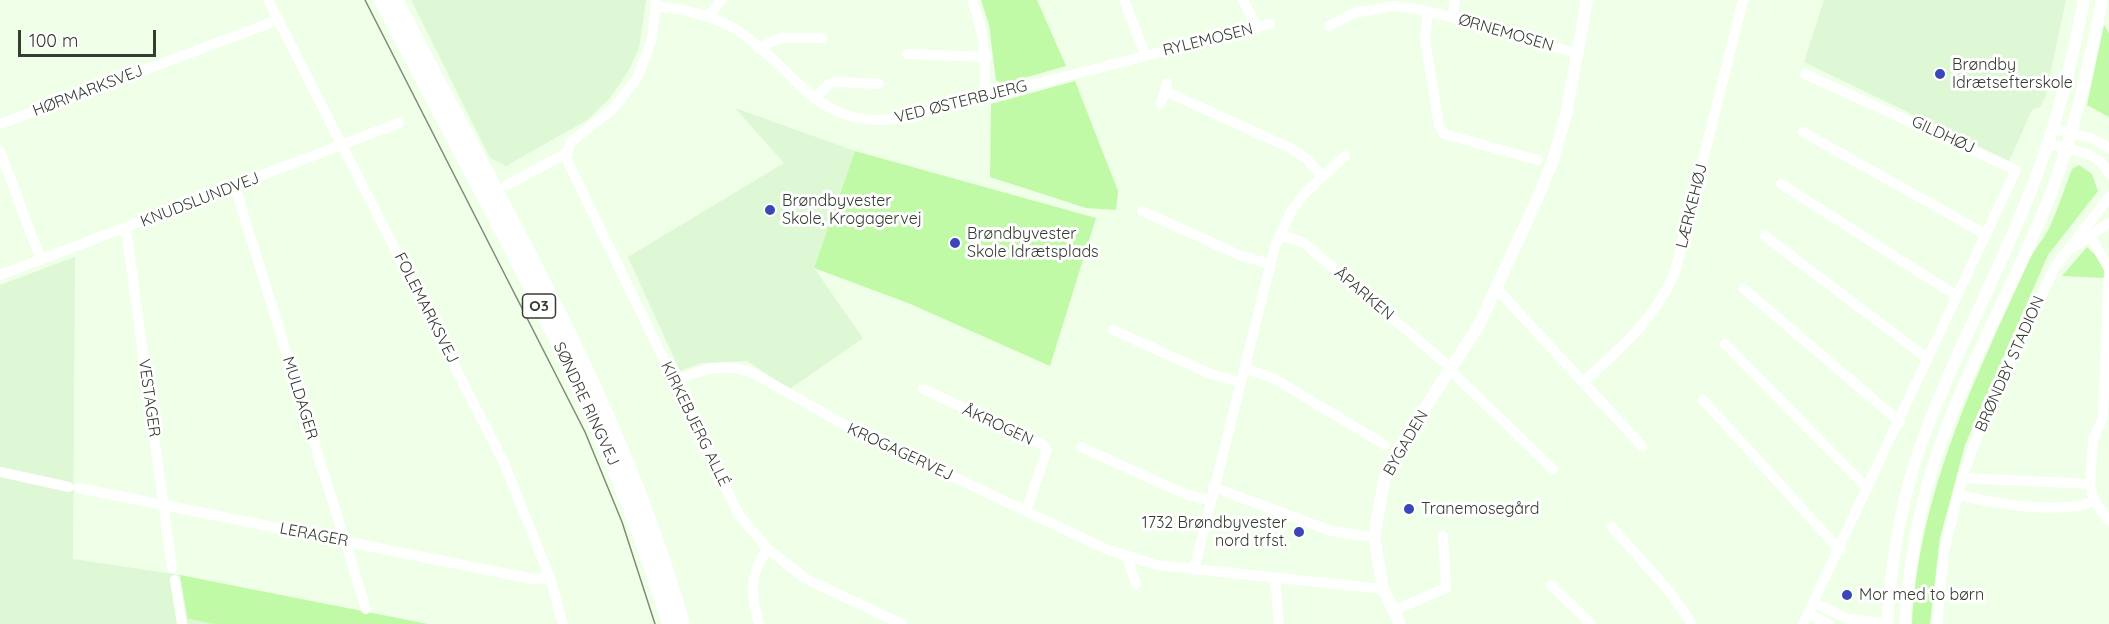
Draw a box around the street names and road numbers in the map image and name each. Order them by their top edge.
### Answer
street label: ØRNEMOSEN [1456,10,1556,56]
street label: RYLEMOSEN [1161,20,1255,60]
street label: HØRMARKSVEJ [30,61,146,121]
street label: VED ØSTERBJERG [893,76,1029,128]
street label: GILDHØJ [1908,112,1978,158]
street label: LÆRKEHØJ [1672,162,1712,250]
street label: KNUDSLUNDVEJ [138,169,262,231]
street label: FOLEMARKSVEJ [390,250,462,366]
street label: ÅPARKEN [1330,264,1398,324]
street label: BRØNDBY STADION [1971,293,2049,435]
road number: O3 [522,294,556,318]
street label: SØNDRE RINGVEJ [549,339,623,469]
street label: MULDAGER [278,354,322,442]
street label: VESTAGER [134,358,164,438]
street label: KIRKEBJERG ALLÉ [656,358,734,490]
street label: ÅKROGEN [960,400,1036,450]
street label: BYGADEN [1380,407,1432,479]
street label: KROGAGERVEJ [844,419,956,485]
street label: LERAGER [278,519,350,551]

